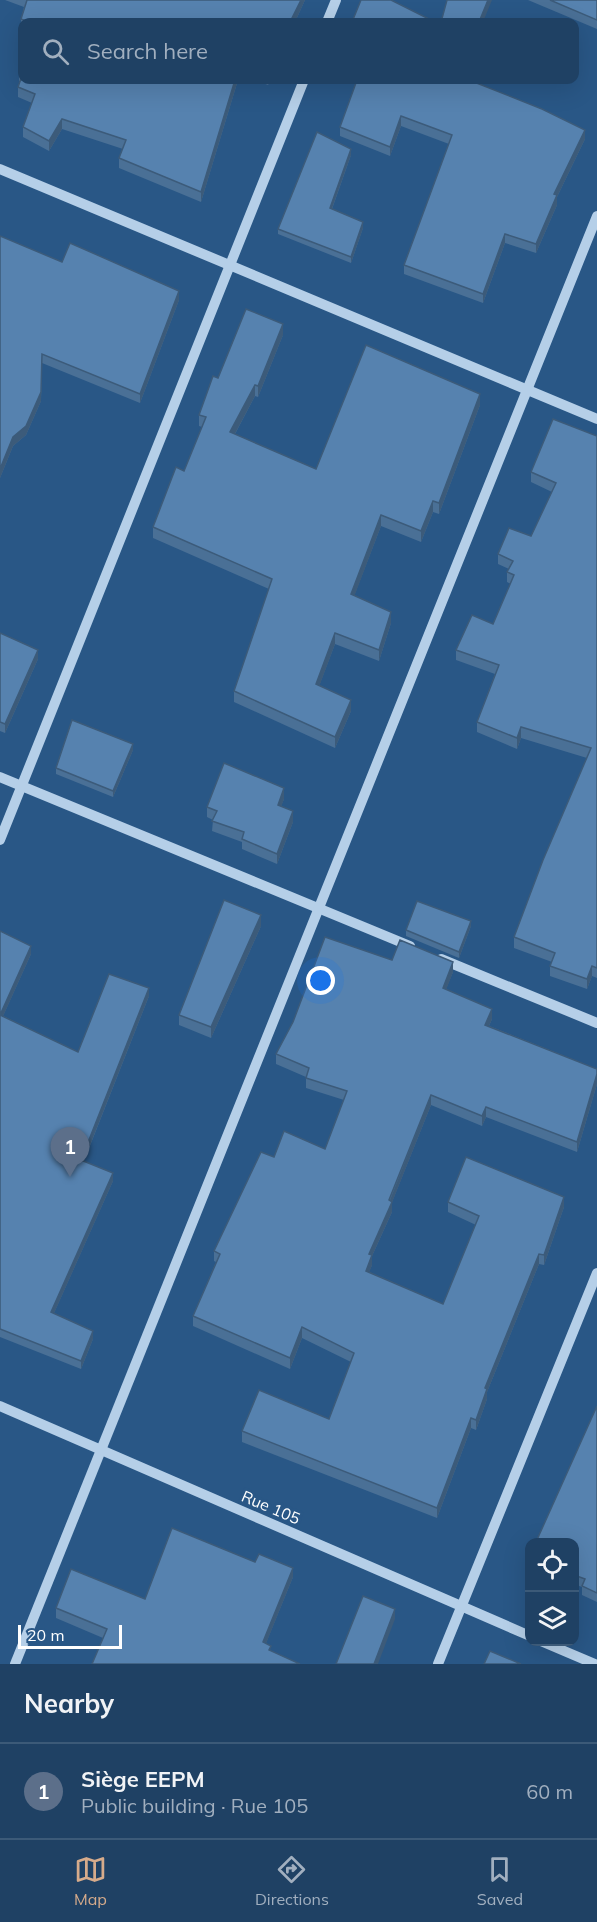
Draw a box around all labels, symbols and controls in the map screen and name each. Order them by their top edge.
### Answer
search box [18,18,579,84]
icon: search [39,35,72,68]
text: Search here [87,37,208,65]
your location [306,966,335,995]
pin: 1 [50,1128,90,1177]
street label: Rue 105 [239,1486,303,1528]
map controls [525,1538,579,1646]
button: locate [525,1538,579,1592]
button: layers [525,1592,579,1646]
scale bar [18,1622,122,1650]
text: 20 m [27,1625,64,1645]
text: Nearby [24,1687,114,1720]
text: Siège EEPM [81,1765,205,1793]
text: 1 [38,1779,50,1804]
text: 60 m [526,1779,573,1804]
text: Public building · Rue 105 [81,1793,308,1818]
tab: Map [74,1853,107,1909]
tab: Directions [255,1853,329,1909]
tab: Saved [477,1853,523,1909]

